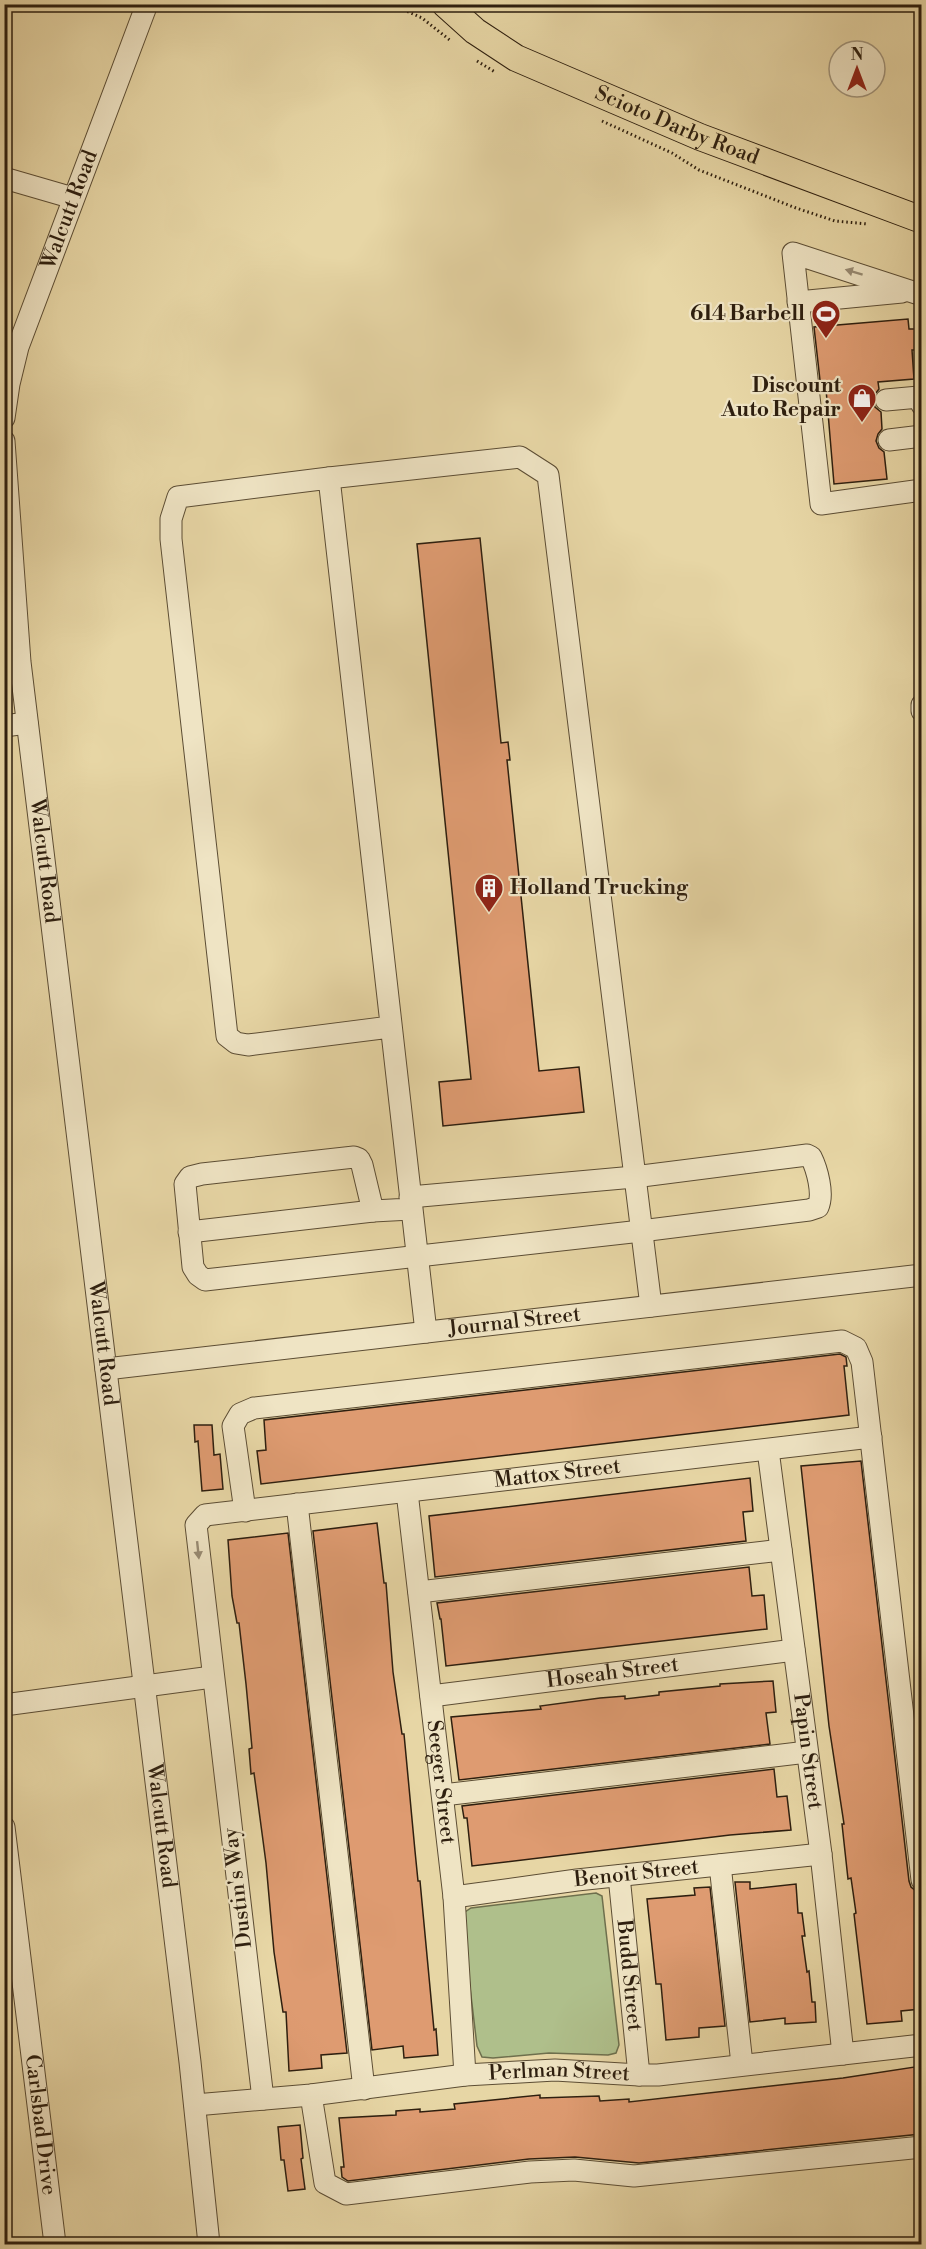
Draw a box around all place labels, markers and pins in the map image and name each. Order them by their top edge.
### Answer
sports icon: 614 Barbell [810,298,842,340]
place label: 614 Barbell [690,301,805,327]
place label: Discount Auto Repair [720,373,842,423]
shop icon: Discount Auto Repair [846,382,878,424]
building icon: Holland Trucking [473,872,505,914]
place label: Holland Trucking [510,875,689,901]

